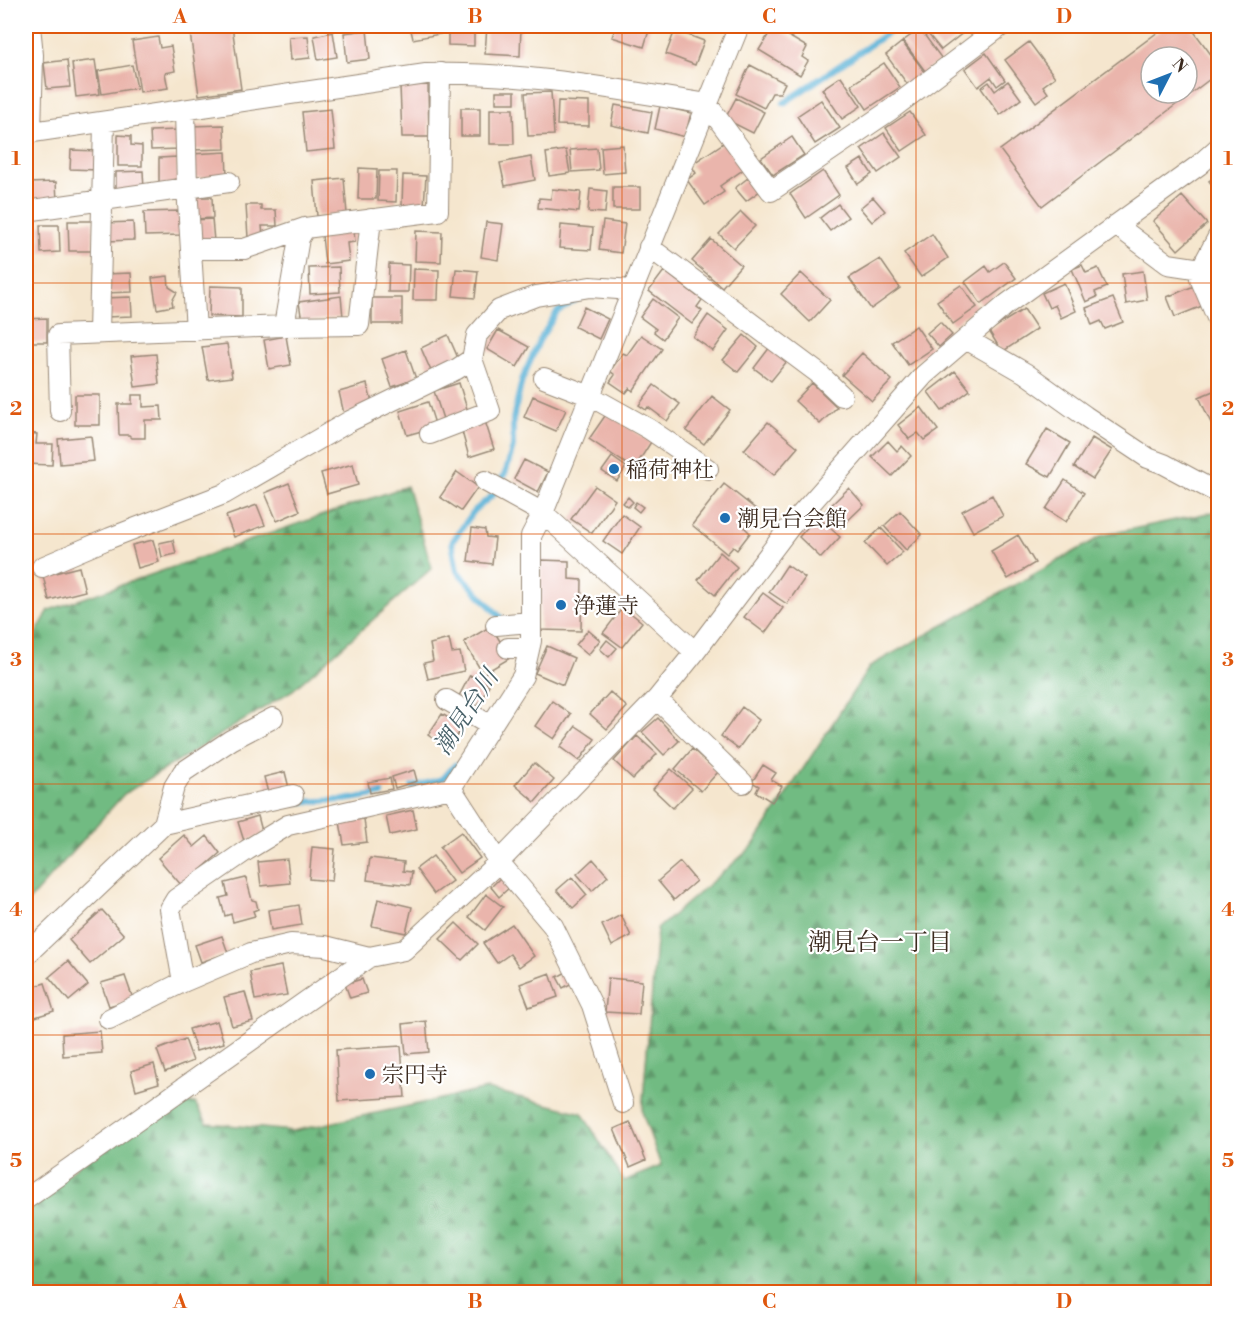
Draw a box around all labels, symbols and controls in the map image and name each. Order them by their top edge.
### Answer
text: A [172,5,188,30]
text: B [467,5,483,30]
text: C [762,5,776,30]
text: D [1056,5,1072,30]
north arrow [1139,45,1199,105]
text: N [1168,54,1191,77]
text: 1 [11,147,21,172]
text: 1 [1223,147,1233,172]
text: 2 [10,397,22,422]
text: 2 [1222,397,1234,422]
place label: 稲荷神社 [626,457,714,484]
marker: 稲荷神社 [607,462,621,476]
place label: 潮見台会館 [737,506,847,533]
marker: 潮見台会館 [718,511,732,525]
place label: 浄蓮寺 [573,593,639,620]
marker: 浄蓮寺 [554,598,568,612]
text: 3 [10,648,22,673]
text: 3 [1222,648,1234,673]
water label: 潮見台川 [428,662,507,761]
text: 4 [9,898,23,923]
text: 4 [1221,898,1235,923]
district label: 潮見台一丁目 [808,928,952,958]
place label: 宗円寺 [382,1062,448,1089]
marker: 宗円寺 [363,1067,377,1081]
text: 5 [10,1149,22,1174]
text: 5 [1222,1149,1234,1174]
text: A [172,1290,188,1315]
text: B [467,1290,483,1315]
text: C [762,1290,776,1315]
text: D [1056,1290,1072,1315]

